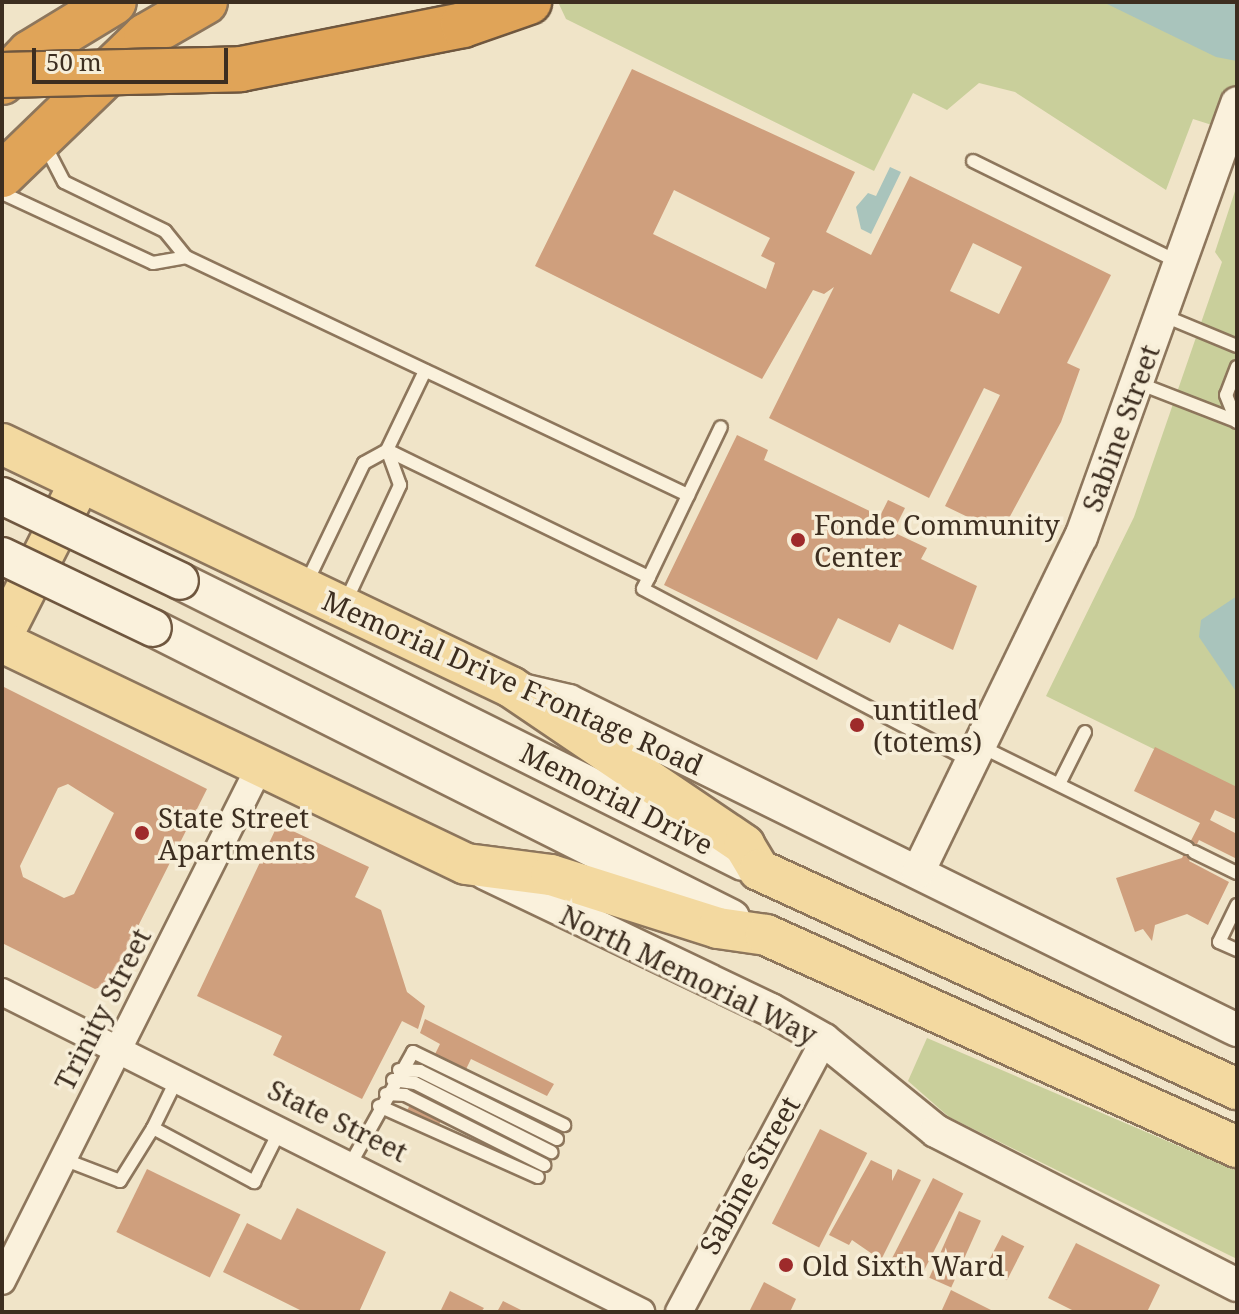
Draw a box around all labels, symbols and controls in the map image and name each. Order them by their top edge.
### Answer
scale bar [36,32,232,82]
text: 50 m [46,45,102,78]
street label: Sabine Street [1074,340,1166,516]
place label: Fonde Community Center [814,507,1060,573]
marker: Fonde Community Center [789,531,807,549]
street label: Memorial Drive Frontage Road [317,583,709,781]
place label: untitled (totems) [873,692,982,758]
marker: untitled (totems) [848,716,866,734]
street label: Memorial Drive [515,735,719,861]
place label: State Street Apartments [158,800,316,866]
marker: State Street Apartments [133,824,151,842]
street label: North Memorial Way [555,897,823,1051]
street label: Trinity Street [47,922,157,1096]
street label: State Street [263,1072,413,1168]
street label: Sabine Street [692,1090,806,1260]
place label: Old Sixth Ward [802,1248,1005,1282]
marker: Old Sixth Ward [777,1256,795,1274]

